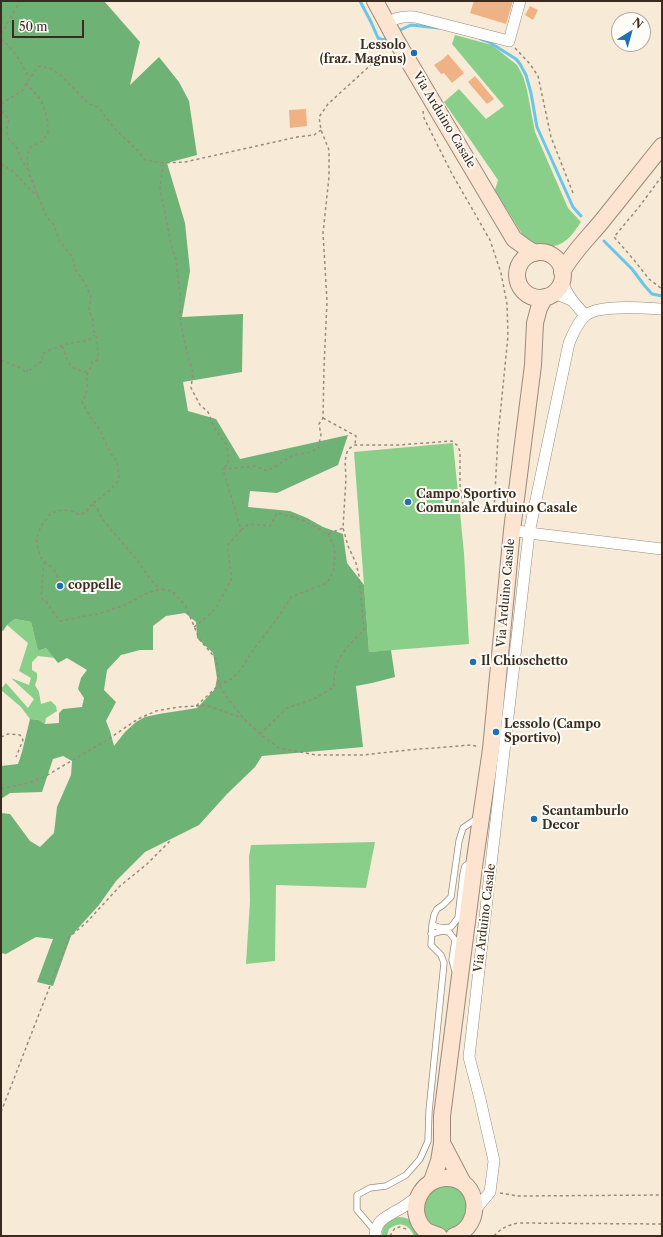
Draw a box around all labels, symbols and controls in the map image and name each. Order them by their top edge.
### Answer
scale bar [14,12,86,38]
north arrow [611,12,651,52]
text: N [630,15,646,32]
text: 50 m [19,19,48,34]
place label: Lessolo (fraz. Magnus) [320,39,406,67]
marker: Lessolo (fraz. Magnus) [409,48,419,58]
street label: Via Arduino Casale [410,69,478,171]
place label: Campo Sportivo Comunale Arduino Casale [416,488,577,516]
marker: Campo Sportivo Comunale Arduino Casale [403,497,413,507]
street label: Via Arduino Casale [494,538,518,648]
place label: coppelle [68,579,121,593]
marker: coppelle [55,581,65,591]
place label: Il Chioschetto [481,655,568,669]
marker: Il Chioschetto [468,657,478,667]
place label: Lessolo (Campo Sportivo) [504,718,601,746]
marker: Lessolo (Campo Sportivo) [491,727,501,737]
place label: Scantamburlo Decor [542,805,629,833]
marker: Scantamburlo Decor [529,814,539,824]
street label: Via Arduino Casale [471,863,499,973]

